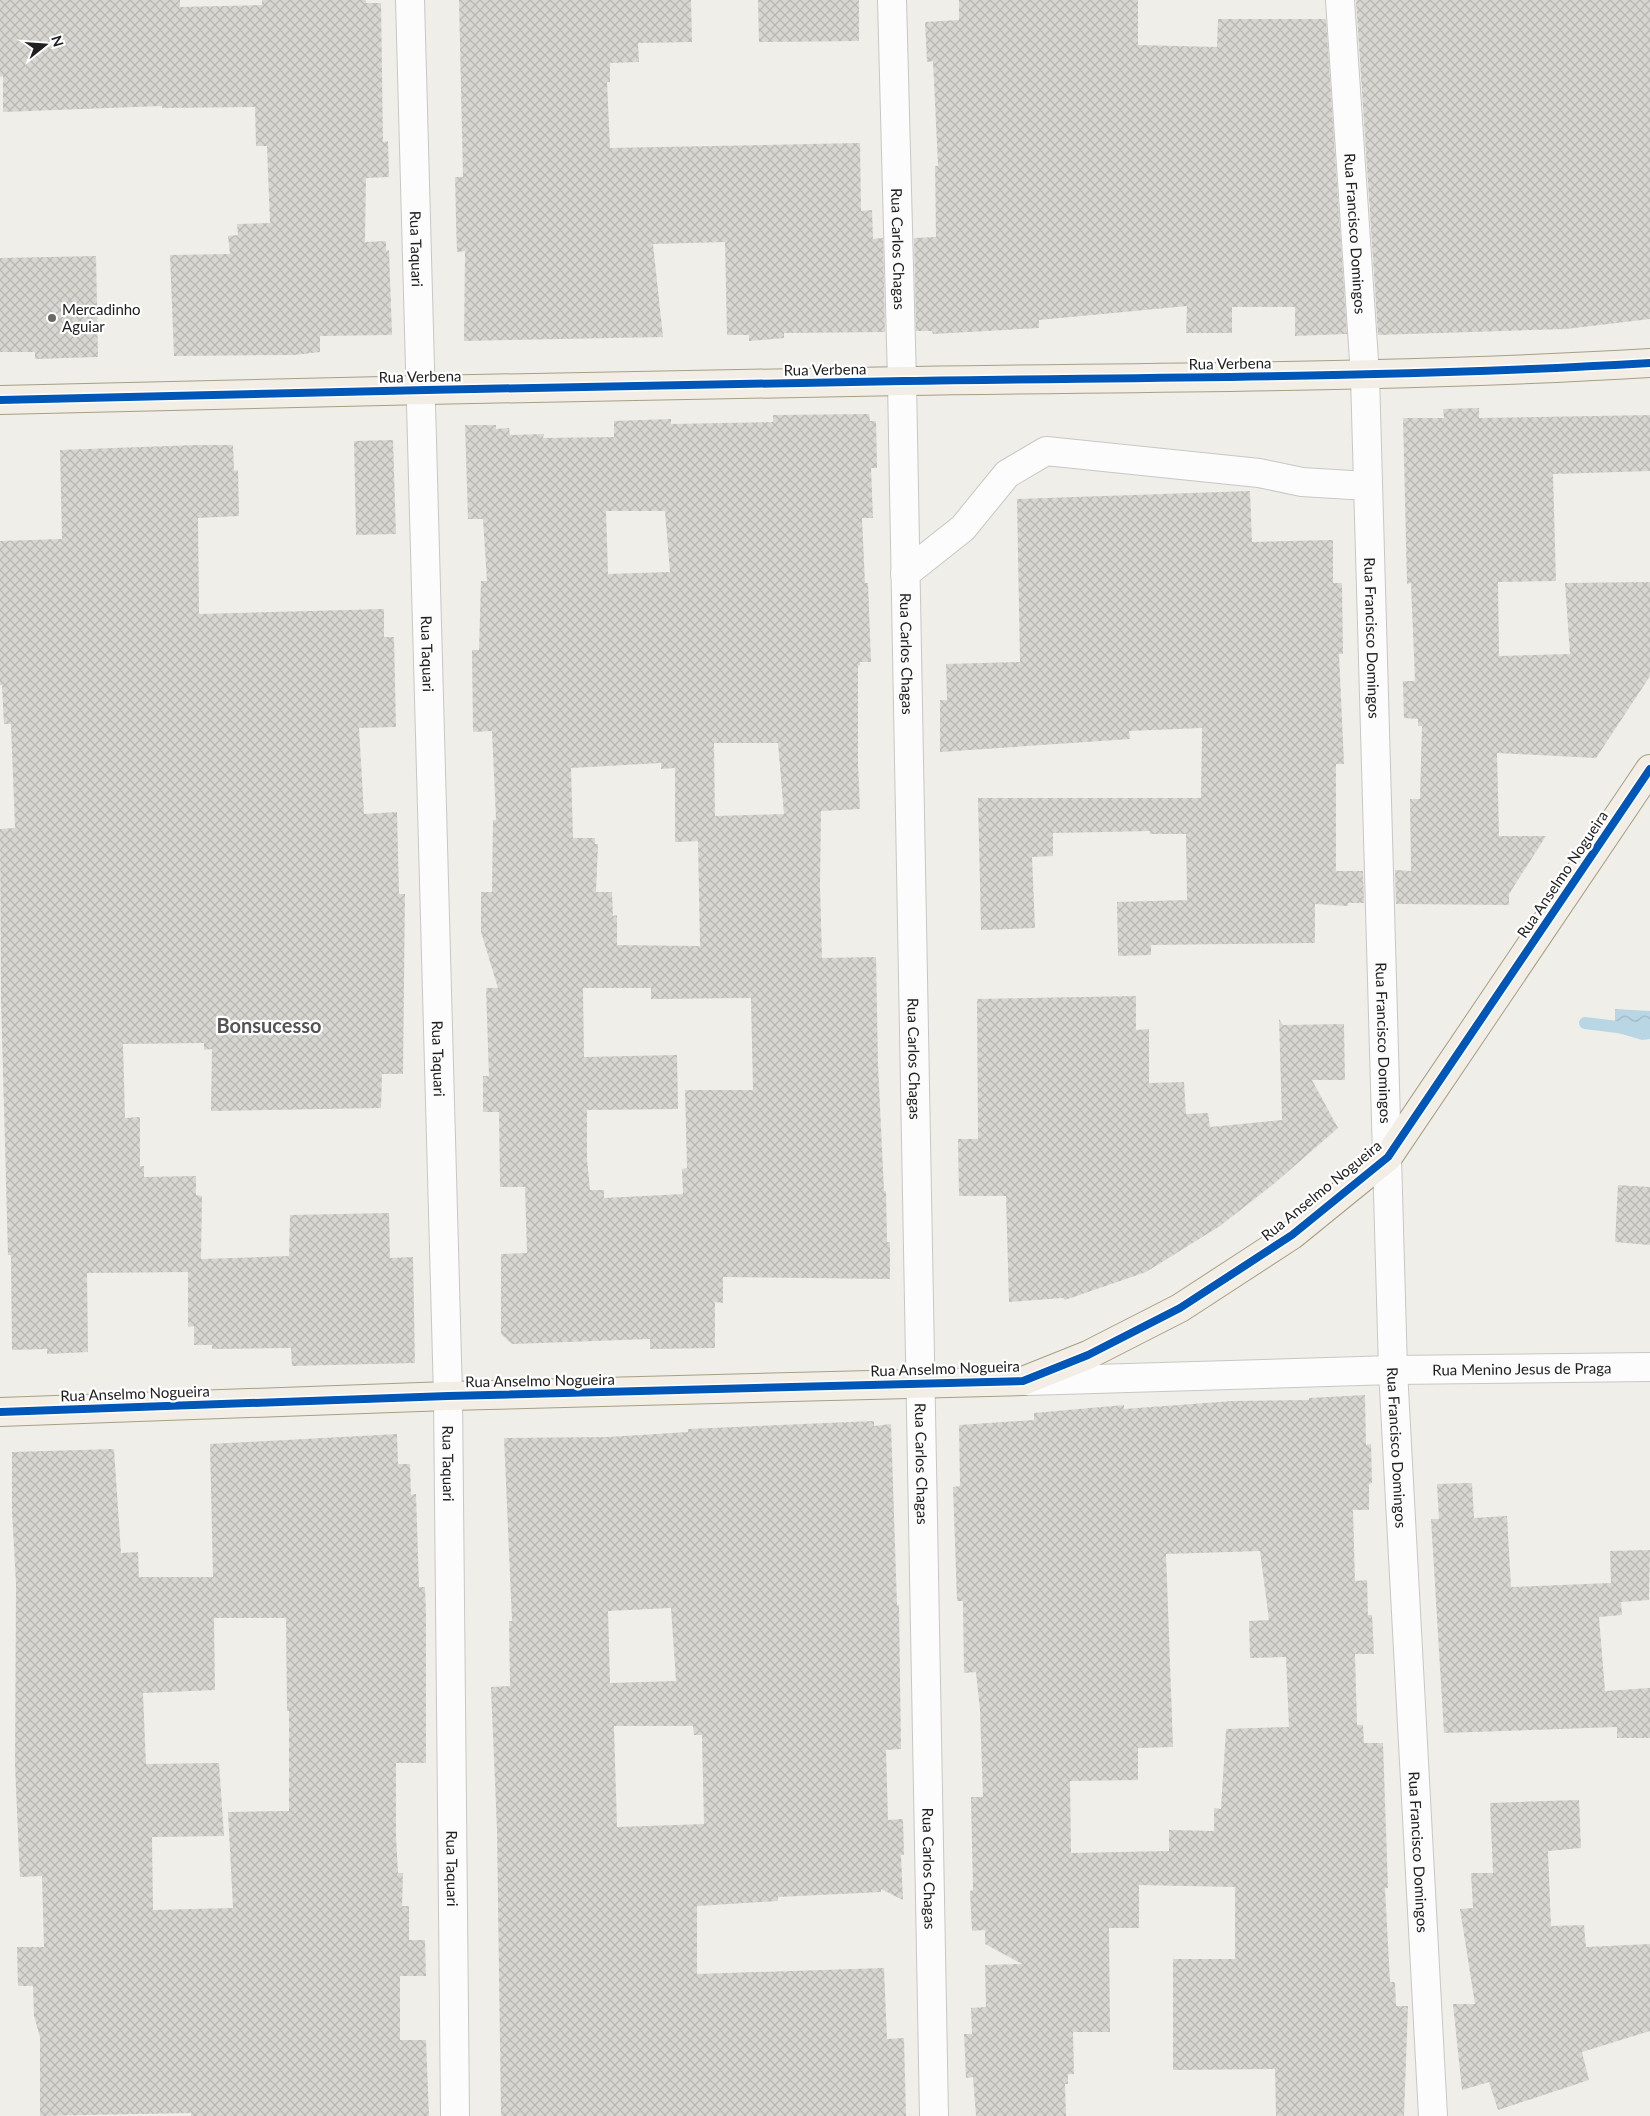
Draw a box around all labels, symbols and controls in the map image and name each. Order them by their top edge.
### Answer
north arrow [20,20,70,70]
text: N [48,33,68,49]
street label: Rua Francisco Domingos [1341,152,1370,315]
street label: Rua Carlos Chagas [888,188,909,310]
street label: Rua Taquari [407,211,427,287]
place label: Mercadinho Aguiar [62,300,141,335]
marker: Mercadinho Aguiar [46,312,58,324]
street label: Rua Verbena [1188,353,1272,373]
street label: Rua Verbena [783,359,867,379]
street label: Rua Verbena [378,366,462,386]
street label: Rua Francisco Domingos [1361,557,1384,719]
street label: Rua Carlos Chagas [897,593,917,715]
street label: Rua Taquari [418,615,438,692]
street label: Rua Anselmo Nogueira [1513,807,1611,941]
street label: Rua Francisco Domingos [1373,962,1395,1124]
street label: Rua Carlos Chagas [904,998,925,1120]
district label: Bonsucesso [216,1013,322,1037]
street label: Rua Taquari [429,1020,449,1097]
street label: Rua Anselmo Nogueira [1257,1136,1385,1244]
street label: Rua Anselmo Nogueira [870,1356,1020,1380]
street label: Rua Menino Jesus de Praga [1432,1358,1611,1379]
street label: Rua Francisco Domingos [1384,1367,1410,1529]
street label: Rua Anselmo Nogueira [465,1370,615,1390]
street label: Rua Anselmo Nogueira [60,1381,210,1405]
street label: Rua Carlos Chagas [912,1403,932,1525]
street label: Rua Taquari [439,1425,458,1502]
street label: Rua Francisco Domingos [1406,1771,1432,1933]
street label: Rua Carlos Chagas [919,1808,940,1930]
street label: Rua Taquari [443,1830,462,1907]

